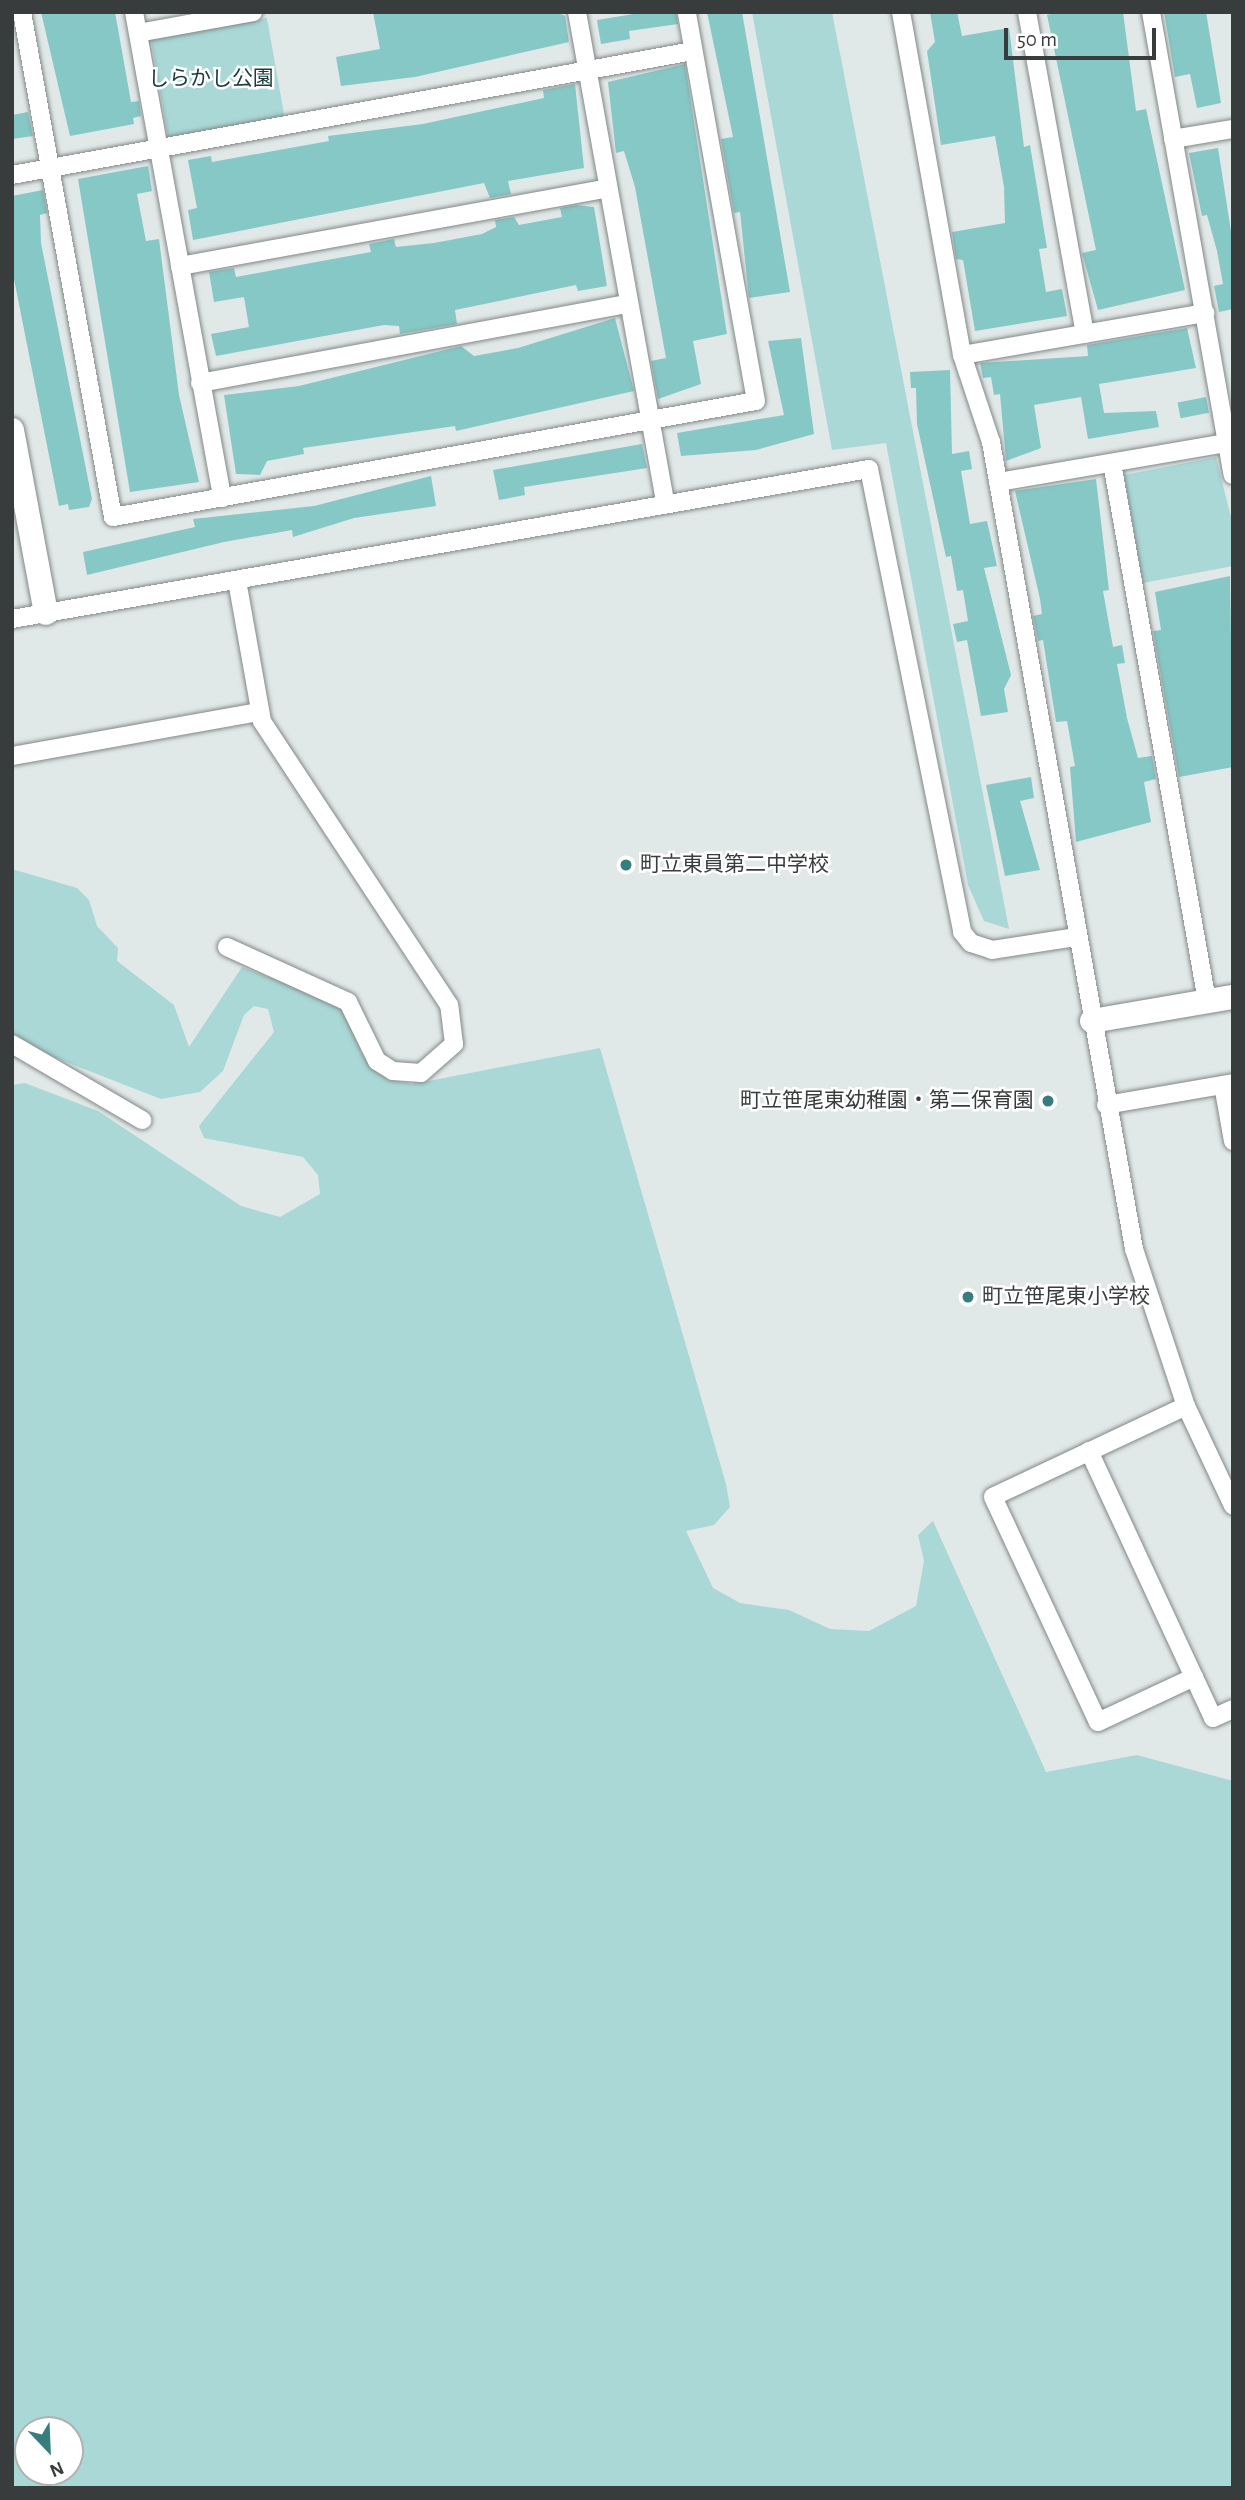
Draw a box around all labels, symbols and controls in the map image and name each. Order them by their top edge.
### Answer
scale bar [1007,14,1159,58]
text: 50 m [1017,29,1057,50]
park label: しらかし公園 [148,66,274,92]
place label: 町立東員第二中学校 [640,852,829,878]
marker: 町立東員第二中学校 [618,857,634,873]
place label: 町立笹尾東幼稚園・第二保育園 [740,1088,1034,1114]
marker: 町立笹尾東幼稚園・第二保育園 [1040,1093,1056,1109]
place label: 町立笹尾東小学校 [982,1284,1150,1310]
marker: 町立笹尾東小学校 [960,1289,976,1305]
north arrow [14,2416,84,2486]
text: N [47,2458,66,2480]

